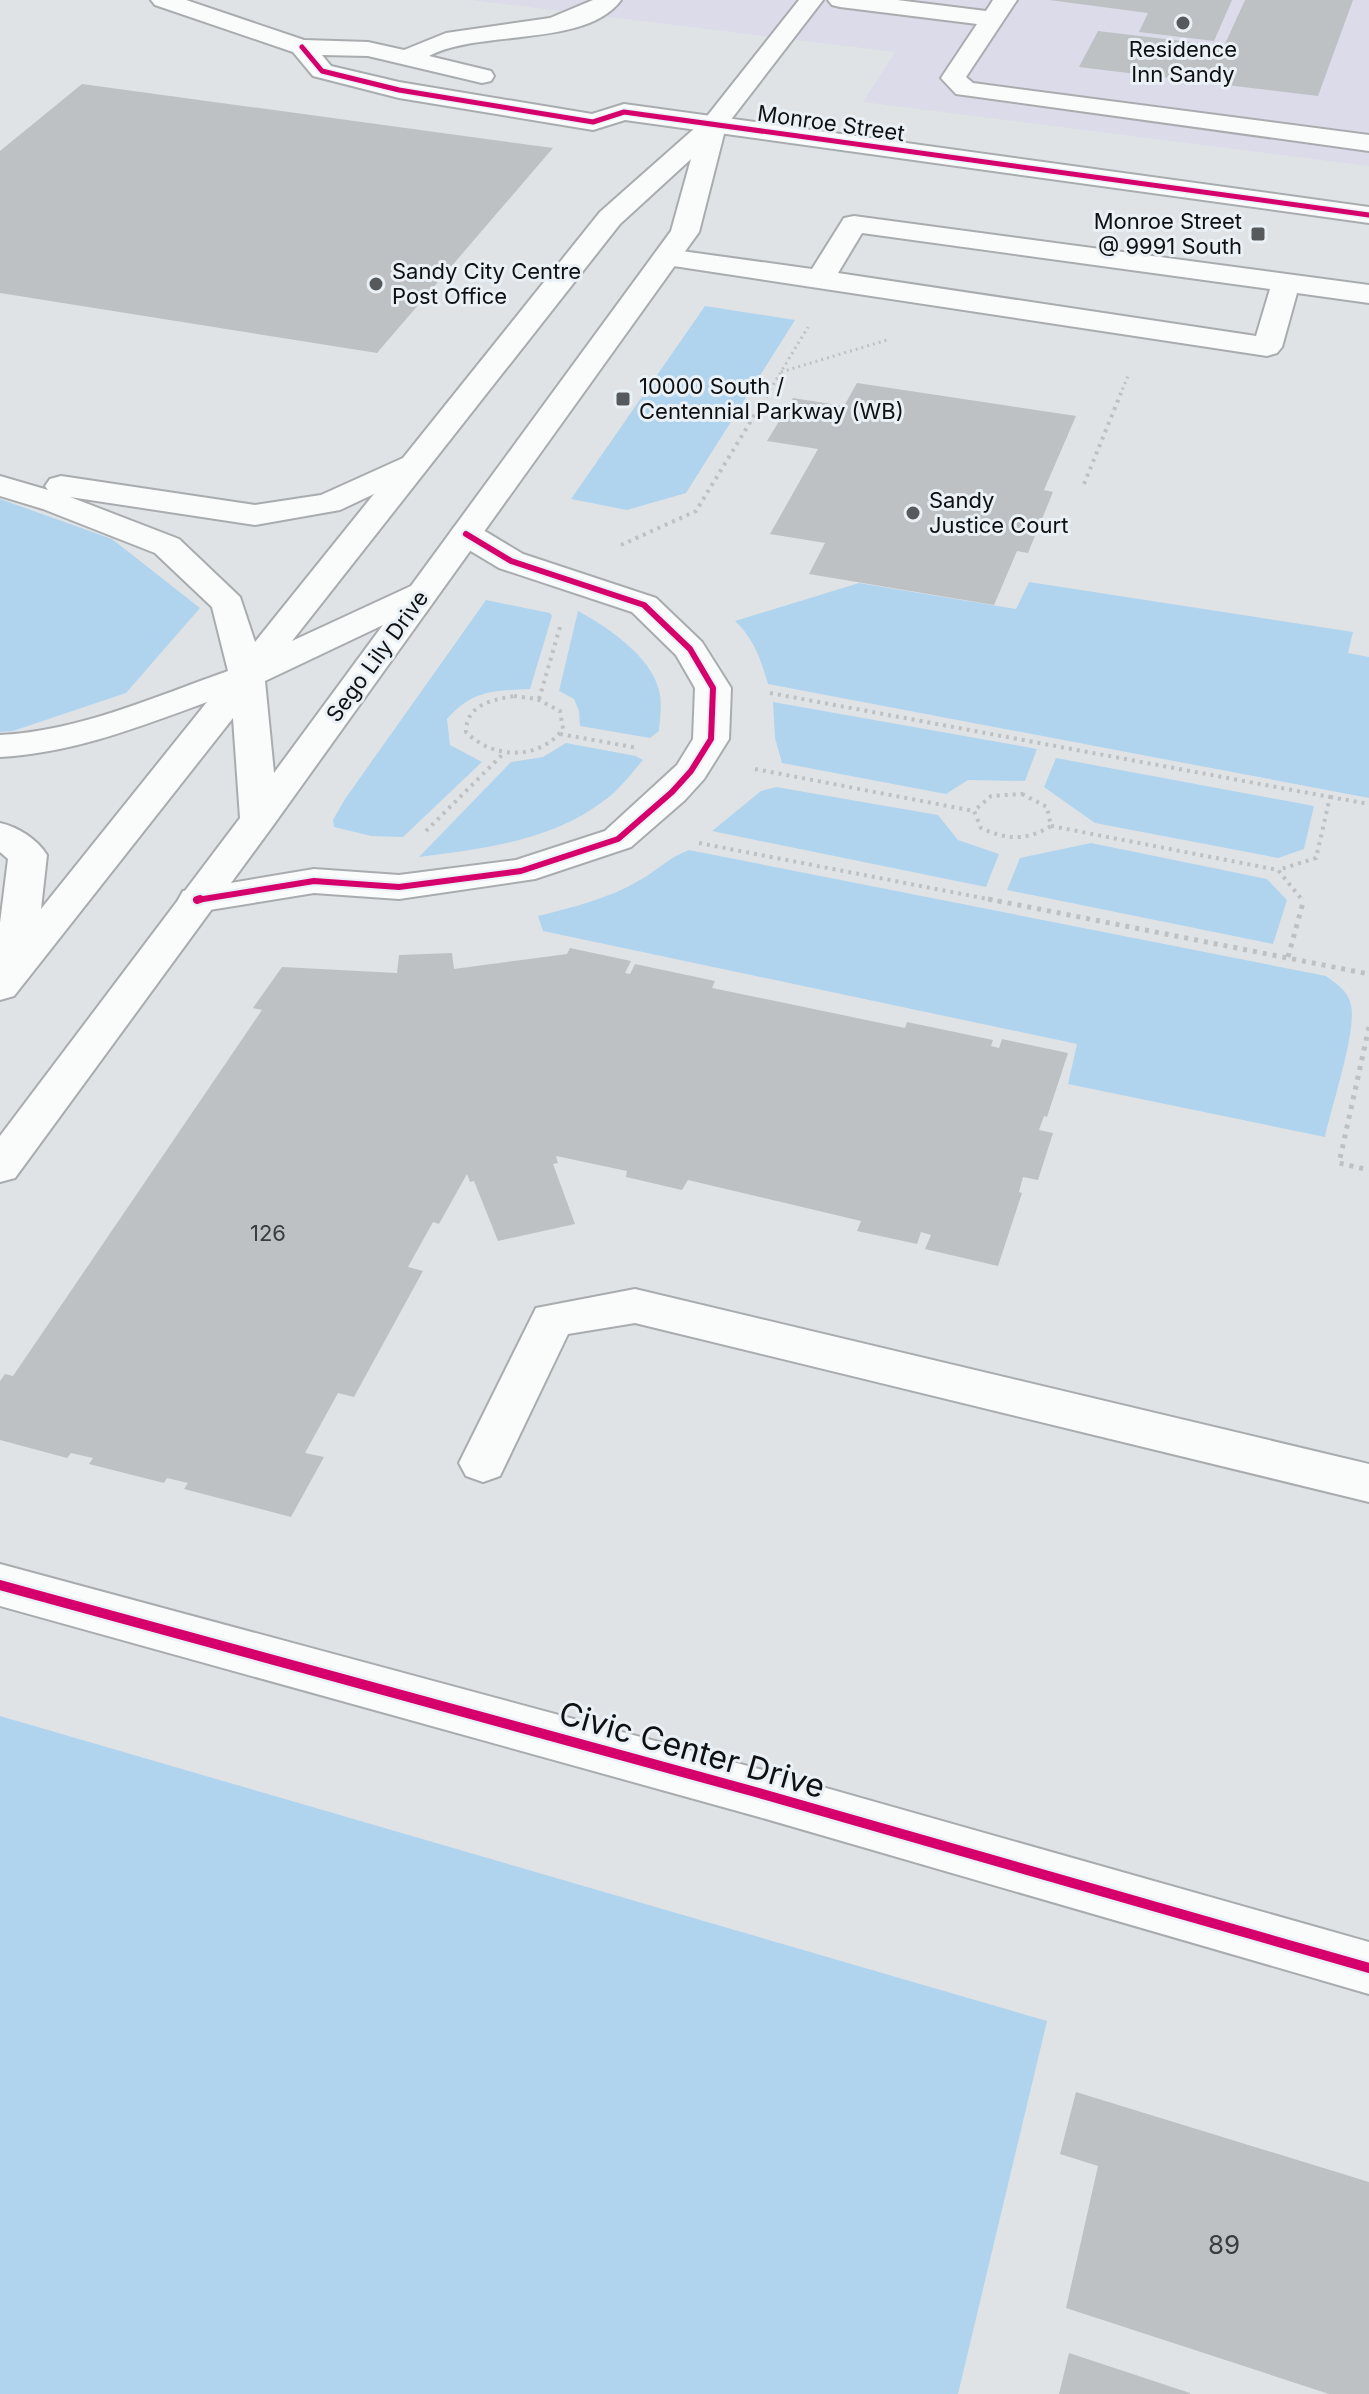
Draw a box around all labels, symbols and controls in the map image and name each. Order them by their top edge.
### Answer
marker: Residence Inn Sandy [1174,14,1192,32]
place label: Residence Inn Sandy [1129,36,1237,87]
street label: Monroe Street [756,100,906,146]
place label: Monroe Street @ 9991 South [1094,208,1242,259]
marker: Monroe Street @ 9991 South [1249,225,1267,243]
place label: Sandy City Centre Post Office [392,258,581,309]
marker: Sandy City Centre Post Office [367,275,385,293]
place label: 10000 South / Centennial Parkway (WB) [639,373,904,424]
marker: 10000 South / Centennial Parkway (WB) [614,390,632,408]
place label: Sandy Justice Court [929,487,1068,538]
marker: Sandy Justice Court [904,504,922,522]
street label: Sego Lily Drive [321,585,433,727]
house number: 126 [250,1220,286,1246]
street label: Civic Center Drive [555,1693,829,1806]
house number: 89 [1208,2229,1240,2260]

